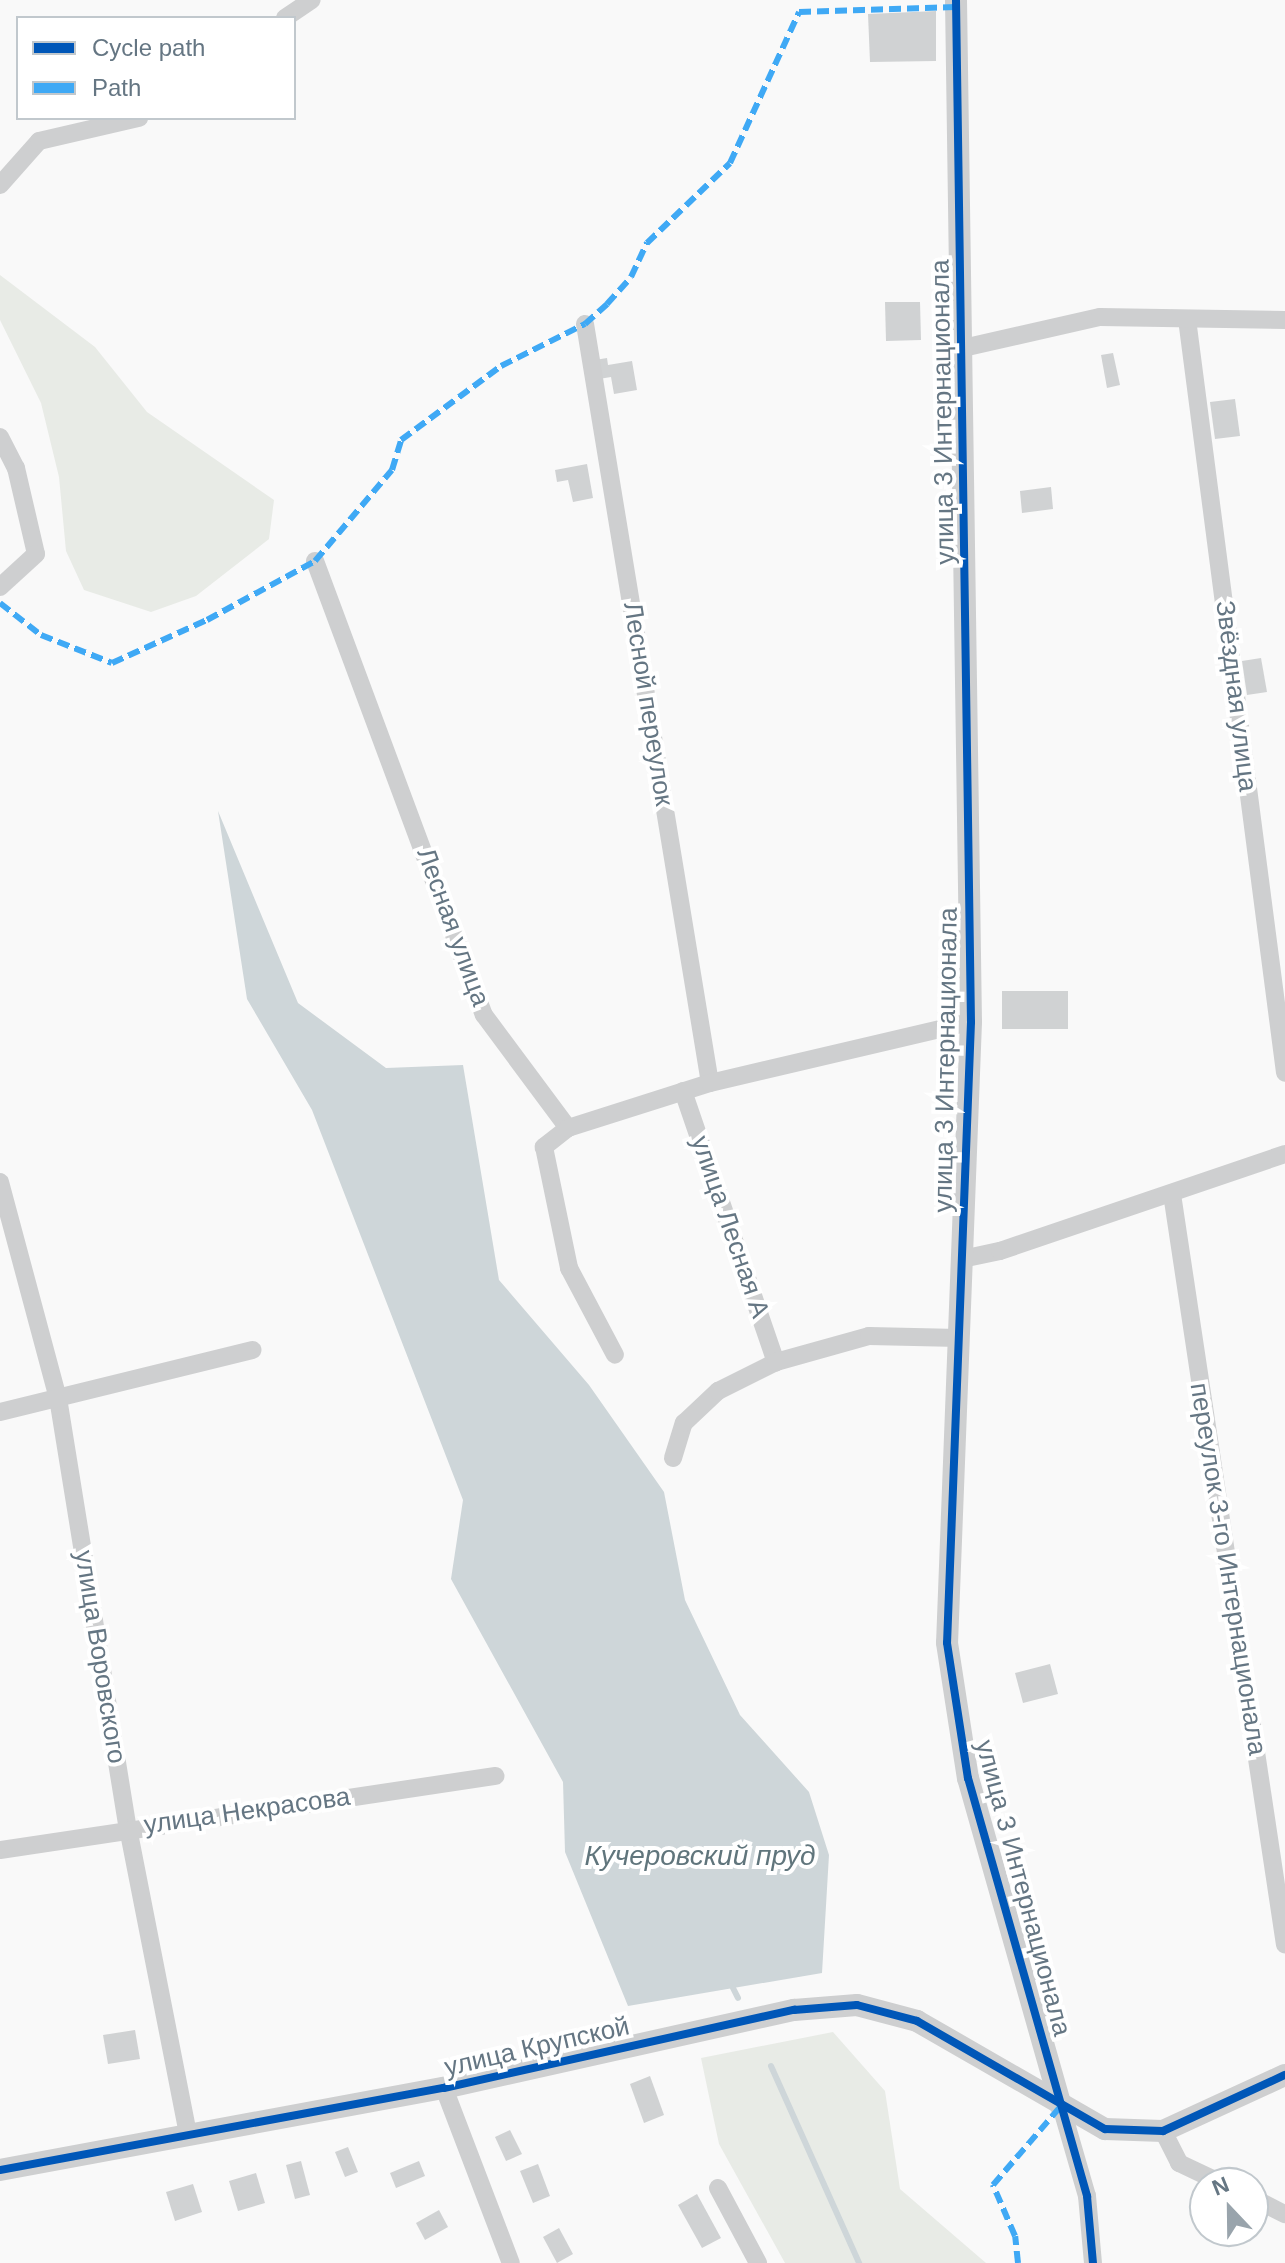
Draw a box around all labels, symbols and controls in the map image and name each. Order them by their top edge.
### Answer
legend [16,16,296,120]
text: Cycle path [92,34,205,61]
text: Path [92,74,141,101]
street label: улица 3 Интернационала [925,259,961,565]
street label: Звёздная улица [1209,599,1263,793]
street label: Лесной переулок [616,600,680,808]
street label: Лесная улица [410,844,496,1010]
street label: улица 3 Интернационала [928,907,964,1213]
street label: улица Лесная А [684,1132,776,1322]
street label: переулок 3-го Интернационала [1183,1381,1273,1757]
street label: улица Воровского [68,1548,132,1766]
street label: улица 3 Интернационала [968,1737,1078,2039]
street label: улица Некрасова [142,1781,352,1841]
water label: Кучеровский пруд [584,1839,816,1873]
street label: улица Крупской [442,2011,632,2083]
north arrow [1189,2167,1269,2247]
text: N [1209,2172,1233,2201]

